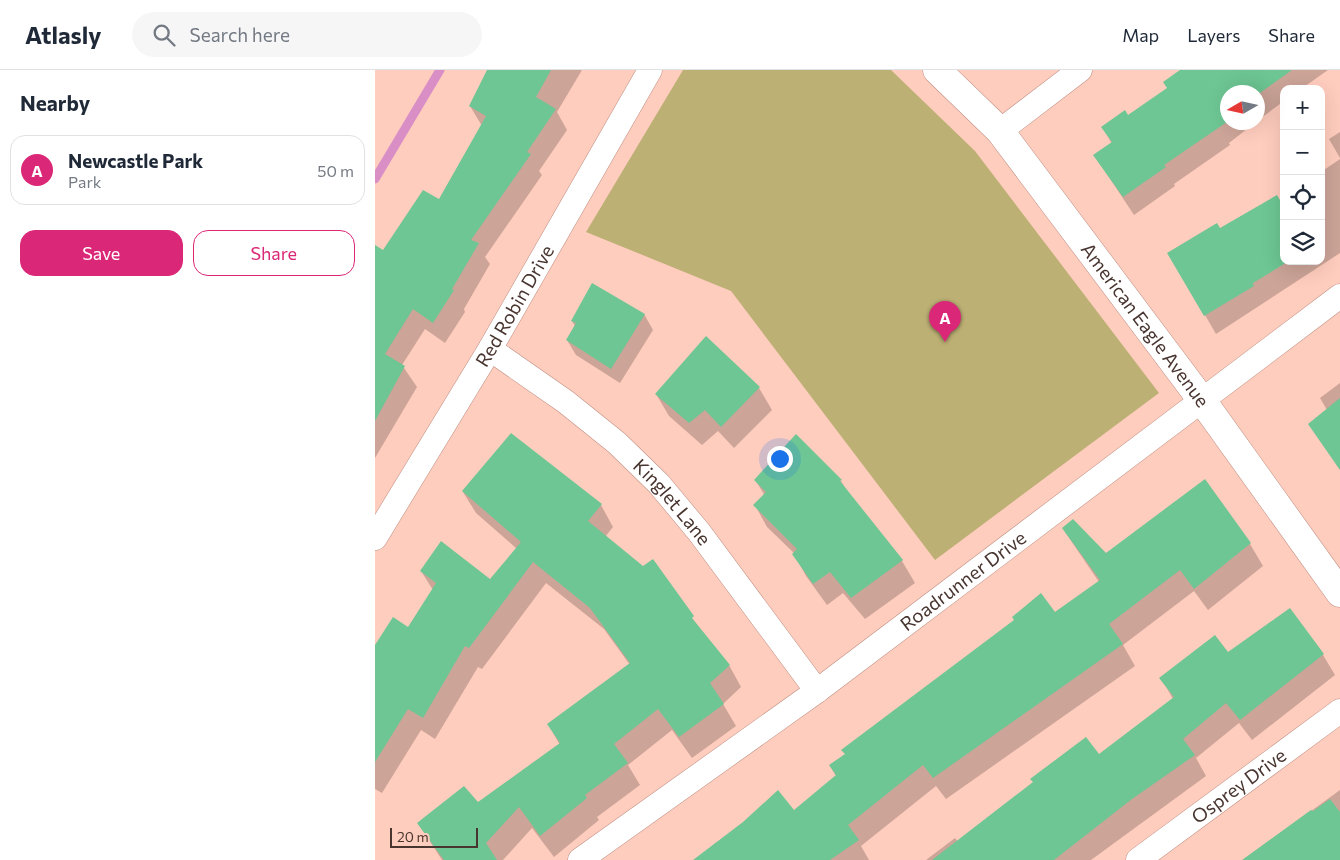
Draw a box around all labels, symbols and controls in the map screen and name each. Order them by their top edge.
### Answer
search box [132,12,482,57]
text: Atlasly [25,20,102,49]
icon: search [150,21,178,49]
text: Search here [190,23,290,46]
text: Map [1122,24,1159,46]
text: Layers [1187,24,1240,46]
text: Share [1268,24,1315,46]
north arrow [1220,85,1265,130]
map controls [1280,85,1325,265]
button: + [1280,85,1325,130]
text: Nearby [20,90,90,115]
button: − [1280,130,1325,175]
text: Newcastle Park [68,149,203,172]
text: A [31,161,43,180]
text: 50 m [317,161,354,180]
text: Park [68,172,101,191]
button: locate [1280,175,1325,220]
button: layers [1280,220,1325,265]
button: Save [20,230,183,276]
button: Share [193,230,355,276]
street label: American Eagle Avenue [1077,238,1215,411]
street label: Red Robin Drive [470,241,558,371]
pin: A [929,301,961,342]
your location [767,446,793,472]
street label: Kinglet Lane [629,454,716,549]
street label: Roadrunner Drive [895,526,1030,635]
street label: Osprey Drive [1186,743,1290,828]
scale bar [390,825,477,848]
text: 20 m [397,828,429,845]

